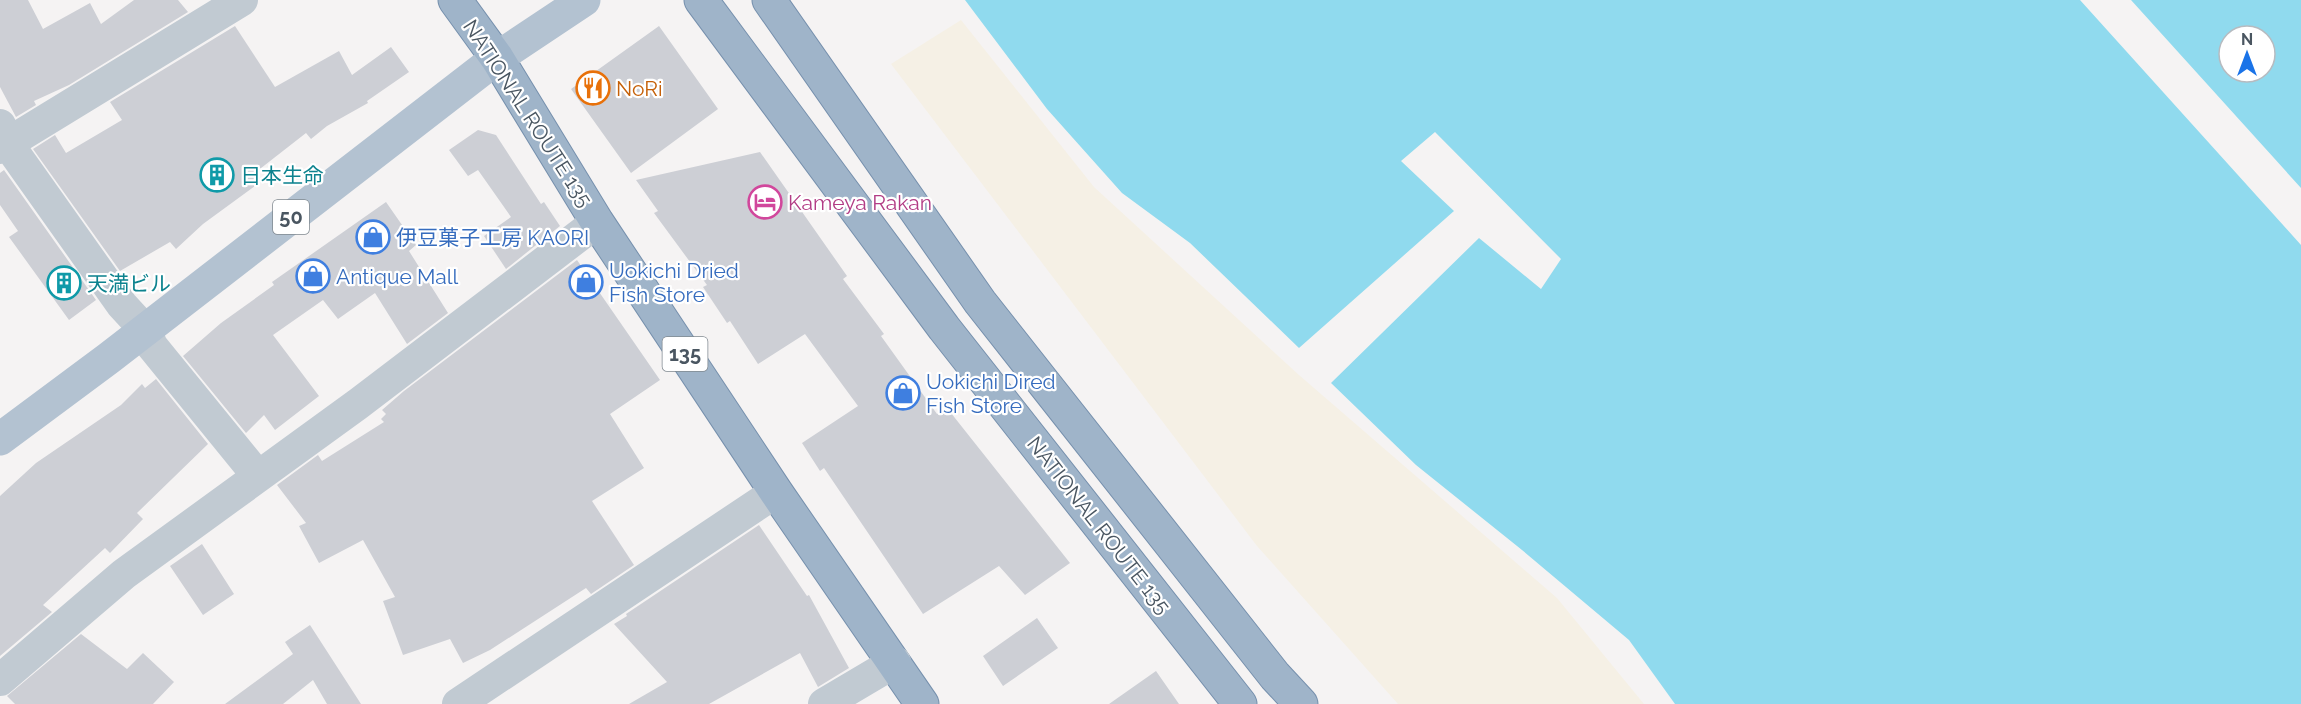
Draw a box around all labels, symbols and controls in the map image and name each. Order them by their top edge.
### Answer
street label: NATIONAL ROUTE 135 [458,15,598,211]
north arrow [2217,24,2277,84]
text: N [2241,30,2253,49]
restaurant icon: NoRi [575,70,611,106]
place label: NoRi [616,76,663,101]
building icon: 日本生命 [199,157,235,193]
place label: 日本生命 [240,163,324,188]
hotel icon: Kameya Rakan [747,184,783,220]
place label: Kameya Rakan [788,190,932,215]
road number: 50 [273,200,309,234]
shop icon: 伊豆菓子工房 KAORI [355,219,391,255]
place label: 伊豆菓子工房 KAORI [396,225,589,250]
shop icon: Antique Mall [295,258,331,294]
place label: Uokichi Dried Fish Store [609,258,739,307]
place label: Antique Mall [336,264,459,289]
shop icon: Uokichi Dried Fish Store [568,264,604,300]
building icon: 天満ビル [46,265,82,301]
place label: 天満ビル [87,271,171,296]
road number: 135 [662,337,708,371]
place label: Uokichi Dired Fish Store [926,369,1056,418]
shop icon: Uokichi Dired Fish Store [885,375,921,411]
street label: NATIONAL ROUTE 135 [1022,431,1176,619]

